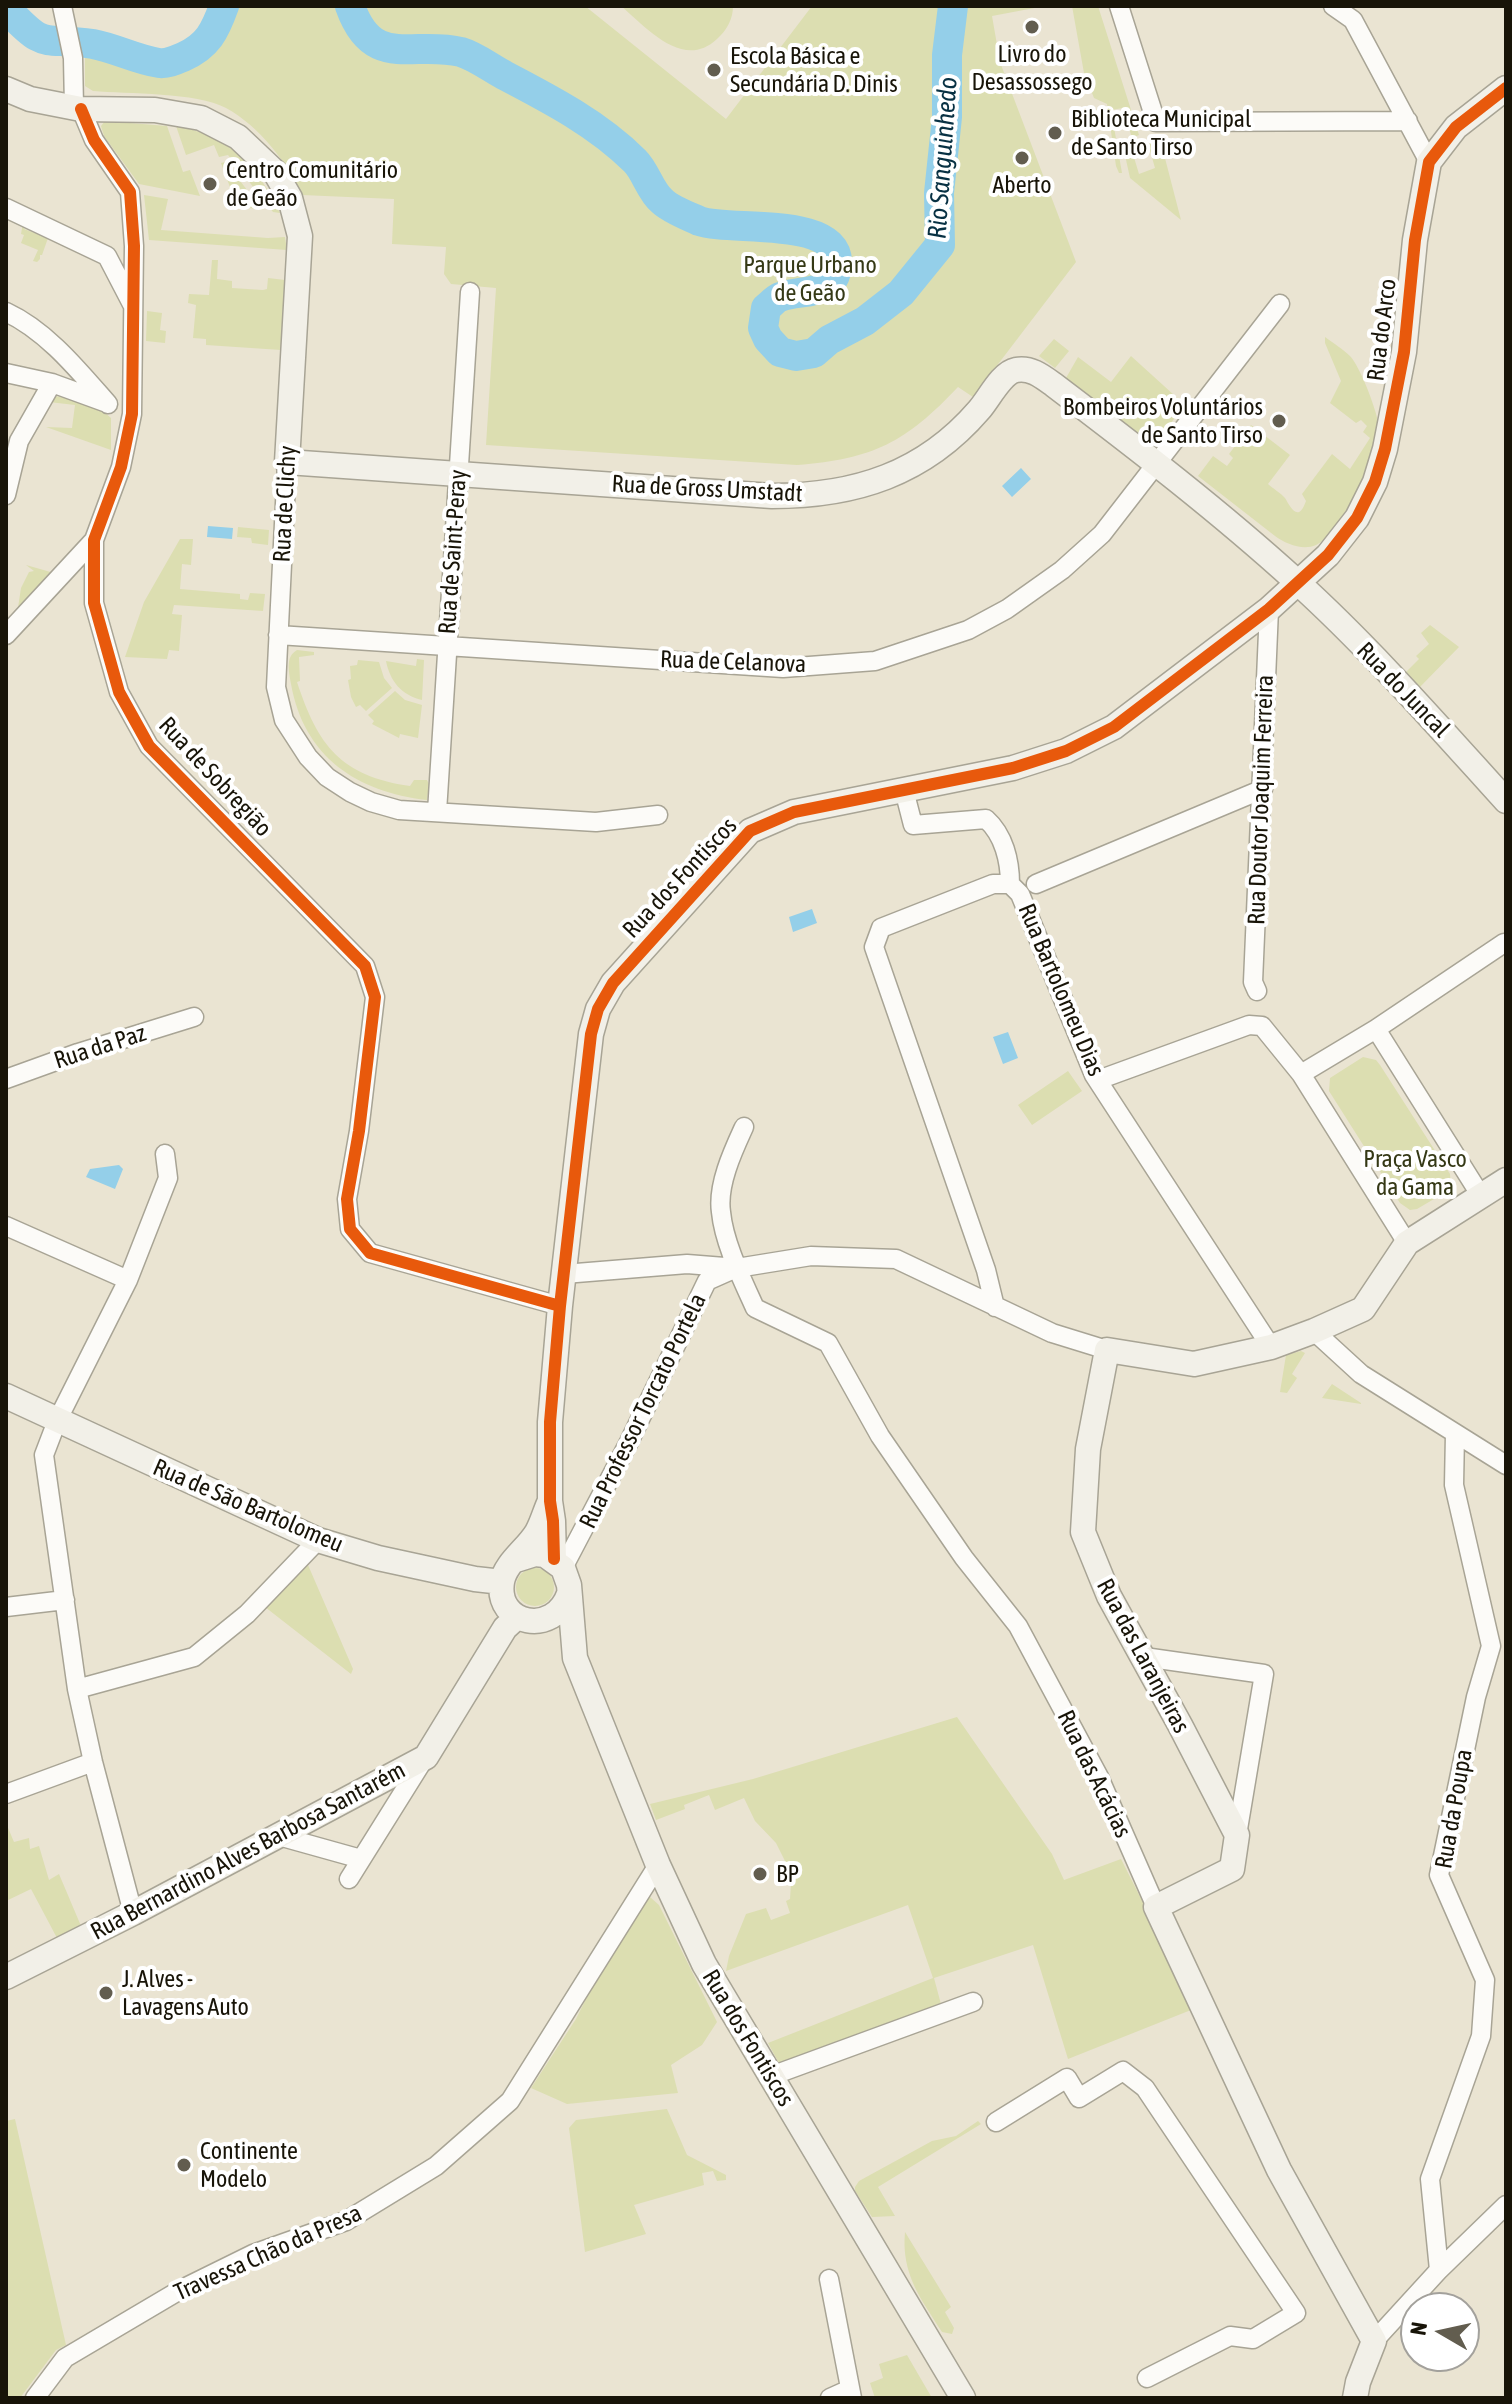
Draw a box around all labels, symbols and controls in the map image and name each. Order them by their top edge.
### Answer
marker: Livro do Desassossego [1023,18,1041,36]
place label: Livro do Desassossego [971,40,1093,96]
place label: Escola Básica e Secundária D. Dinis [730,42,898,98]
marker: Escola Básica e Secundária D. Dinis [705,61,723,79]
water label: Rio Sanguinhedo [922,76,964,240]
place label: Biblioteca Municipal de Santo Tirso [1071,105,1251,161]
marker: Biblioteca Municipal de Santo Tirso [1046,124,1064,142]
marker: Aberto [1013,149,1031,167]
place label: Centro Comunitário de Geão [226,156,398,212]
place label: Aberto [993,171,1051,199]
marker: Centro Comunitário de Geão [201,175,219,193]
park label: Parque Urbano de Geão [743,251,877,307]
street label: Rua do Arco [1361,277,1403,383]
place label: Bombeiros Voluntários de Santo Tirso [1063,393,1263,449]
marker: Bombeiros Voluntários de Santo Tirso [1270,412,1288,430]
street label: Rua de Clichy [268,445,302,563]
street label: Rua de Saint-Peray [433,469,473,635]
street label: Rua de Gross Umstadt [611,470,803,508]
street label: Rua do Juncal [1351,636,1455,744]
street label: Rua de Celanova [659,645,807,679]
street label: Rua Doutor Joaquim Ferreira [1242,674,1280,926]
street label: Rua de Sobregião [152,711,278,843]
street label: Rua dos Fontiscos [617,812,743,944]
street label: Rua Bartolomeu Dias [1012,899,1110,1081]
street label: Rua da Paz [50,1019,150,1075]
park label: Praça Vasco da Gama [1363,1145,1467,1201]
street label: Rua Professor Torcato Portela [574,1289,712,1533]
street label: Rua de São Bartolomeu [149,1453,347,1559]
street label: Rua das Laranjeiras [1090,1574,1196,1738]
street label: Rua das Acácias [1051,1706,1137,1842]
street label: Rua da Poupa [1429,1747,1479,1871]
street label: Rua Bernardino Alves Barbosa Santarém [86,1756,410,1946]
place label: BP [776,1860,799,1888]
marker: BP [751,1865,769,1883]
place label: J. Alves - Lavagens Auto [122,1965,249,2021]
street label: Rua dos Fontiscos [696,1965,800,2111]
marker: J. Alves - Lavagens Auto [97,1984,115,2002]
place label: Continente Modelo [200,2137,298,2193]
marker: Continente Modelo [175,2156,193,2174]
street label: Travessa Chão da Presa [170,2199,366,2307]
north arrow [1400,2292,1480,2372]
text: N [1404,2320,1432,2337]

